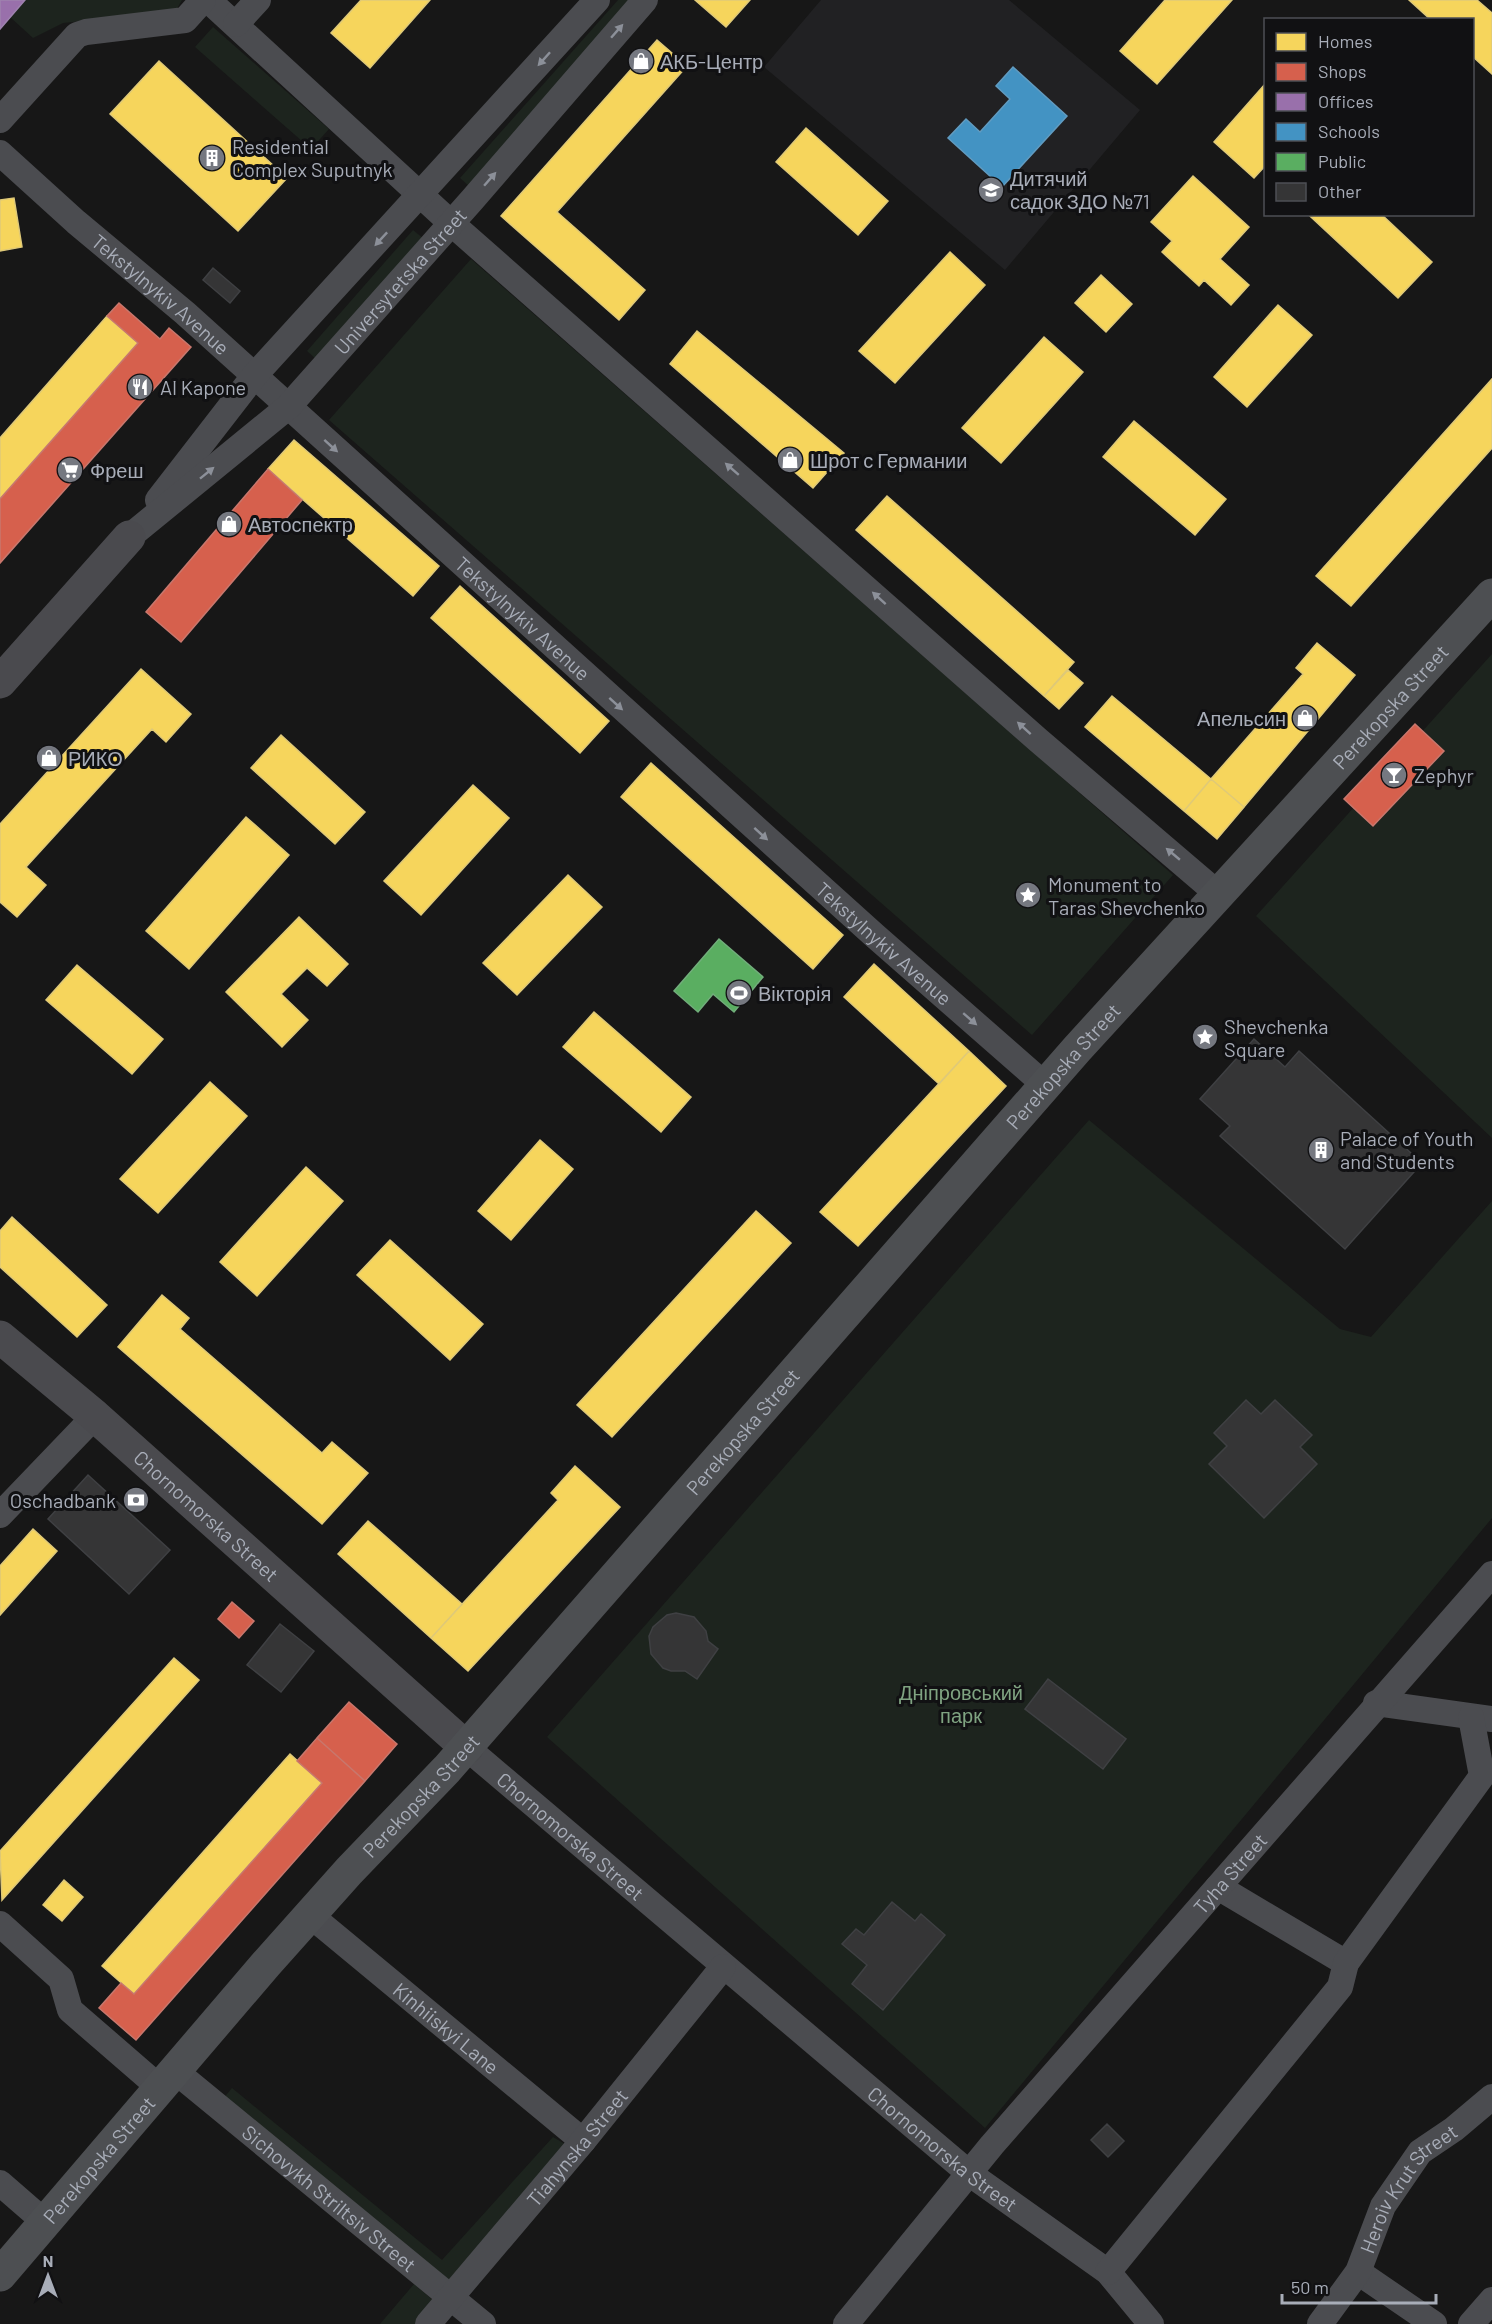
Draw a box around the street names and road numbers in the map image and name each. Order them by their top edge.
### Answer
street label: Universytetska Street [329,203,471,359]
street label: Tekstylnykiv Avenue [87,229,235,359]
street label: Tekstylnykiv Avenue [451,551,595,685]
street label: Perekopska Street [1327,639,1453,774]
street label: Tekstylnykiv Avenue [811,877,957,1010]
street label: Perekopska Street [1001,998,1125,1134]
street label: Perekopska Street [681,1363,804,1499]
street label: Chornomorska Street [129,1445,284,1586]
street label: Perekopska Street [357,1729,484,1862]
street label: Chornomorska Street [492,1767,649,1905]
street label: Tyha Street [1188,1828,1272,1919]
street label: Kinhiiskyi Lane [389,1977,504,2079]
street label: Chornomorska Street [863,2081,1022,2216]
street label: Tiahynska Street [521,2084,632,2211]
street label: Perekopska Street [38,2091,160,2228]
street label: Sichovykh Striltsiv Street [238,2119,421,2276]
street label: Heroiv Krut Street [1354,2119,1461,2256]

